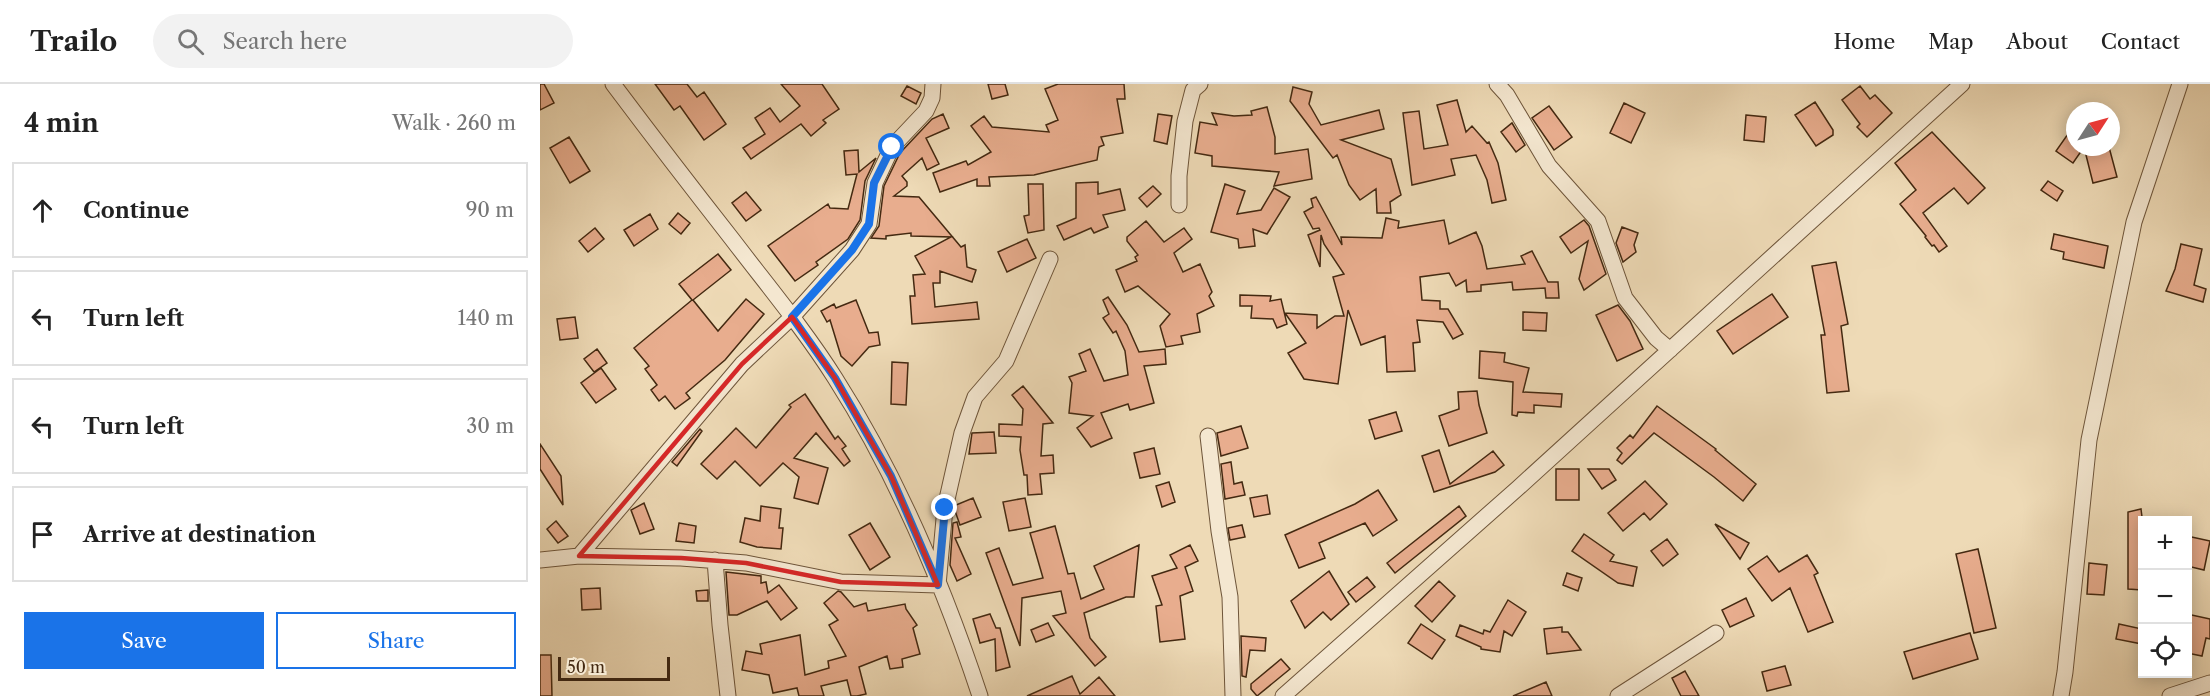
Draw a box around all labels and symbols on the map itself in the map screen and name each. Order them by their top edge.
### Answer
north arrow [2066,102,2120,156]
route start [878,133,904,159]
route end [931,494,957,520]
scale bar [558,654,670,682]

